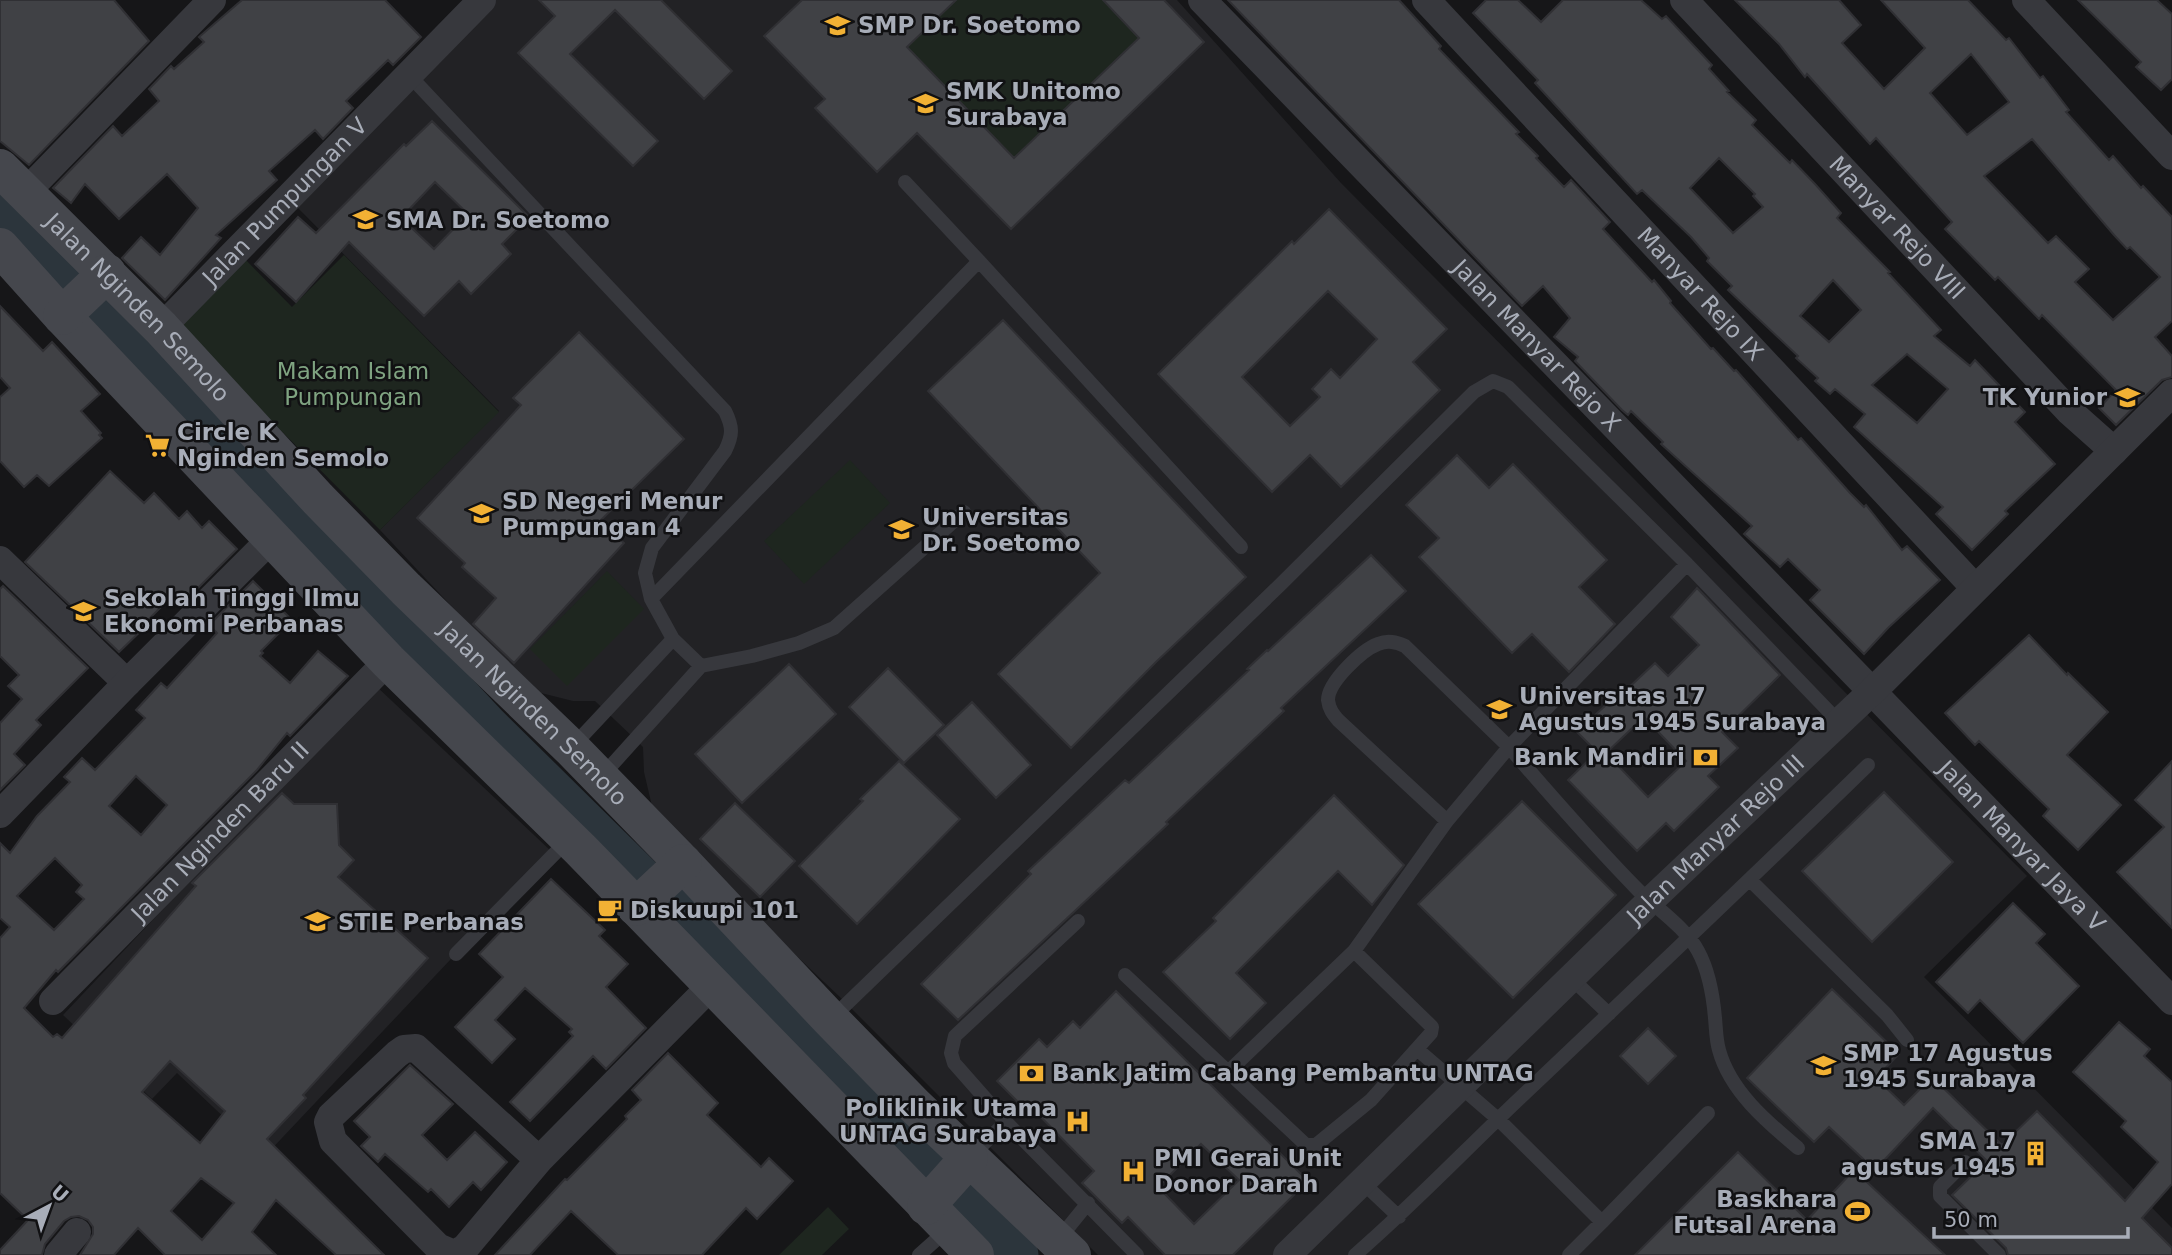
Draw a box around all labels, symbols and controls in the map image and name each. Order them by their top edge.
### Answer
school or university icon: SMP Dr. Soetomo [824,11,852,39]
place label: SMP Dr. Soetomo [858,12,1081,38]
place label: SMK Unitomo Surabaya [946,78,1121,130]
school or university icon: SMK Unitomo Surabaya [912,90,940,118]
street label: Jalan Pumpungan V [196,112,373,292]
street label: Manyar Rejo VIII [1824,151,1970,304]
school or university icon: SMA Dr. Soetomo [352,206,380,234]
street label: Jalan Nginden Semolo [39,207,235,407]
place label: SMA Dr. Soetomo [386,207,610,233]
street label: Manyar Rejo IX [1632,222,1769,366]
street label: Jalan Manyar Rejo X [1446,253,1626,437]
park label: Makam Islam Pumpungan [277,358,429,410]
school or university icon: TK Yunior [2113,383,2141,411]
place label: TK Yunior [1983,384,2108,410]
place label: Circle K Nginden Semolo [177,419,389,471]
supermarket icon: Circle K Nginden Semolo [143,431,171,459]
place label: SD Negeri Menur Pumpungan 4 [502,488,723,540]
school or university icon: SD Negeri Menur Pumpungan 4 [468,500,496,528]
place label: Universitas Dr. Soetomo [922,504,1080,556]
school or university icon: Universitas Dr. Soetomo [888,516,916,544]
place label: Sekolah Tinggi Ilmu Ekonomi Perbanas [104,585,360,637]
school or university icon: Sekolah Tinggi Ilmu Ekonomi Perbanas [70,597,98,625]
street label: Jalan Nginden Semolo [433,614,633,811]
place label: Universitas 17 Agustus 1945 Surabaya [1519,683,1826,735]
school or university icon: Universitas 17 Agustus 1945 Surabaya [1485,695,1513,723]
street label: Jalan Nginden Baru II [125,736,314,928]
bank icon: Bank Mandiri [1691,743,1719,771]
place label: Bank Mandiri [1514,744,1685,770]
street label: Jalan Manyar Rejo III [1620,750,1809,930]
street label: Jalan Manyar Jaya V [1932,754,2111,937]
cafe icon: Diskuupi 101 [596,896,624,924]
place label: Diskuupi 101 [630,897,799,923]
school or university icon: STIE Perbanas [304,908,332,936]
place label: STIE Perbanas [338,909,524,935]
place label: SMP 17 Agustus 1945 Surabaya [1843,1040,2053,1092]
school or university icon: SMP 17 Agustus 1945 Surabaya [1809,1052,1837,1080]
bank icon: Bank Jatim Cabang Pembantu UNTAG [1018,1059,1046,1087]
place label: Bank Jatim Cabang Pembantu UNTAG [1052,1060,1534,1086]
place label: Poliklinik Utama UNTAG Surabaya [839,1095,1057,1147]
hospital icon: Poliklinik Utama UNTAG Surabaya [1063,1107,1091,1135]
place label: SMA 17 agustus 1945 [1841,1128,2016,1180]
building icon: SMA 17 agustus 1945 [2022,1140,2050,1168]
place label: PMI Gerai Unit Donor Darah [1154,1145,1341,1197]
hospital icon: PMI Gerai Unit Donor Darah [1120,1157,1148,1185]
north arrow [14,1171,84,1241]
text: U [47,1180,73,1207]
place label: Baskhara Futsal Arena [1673,1186,1837,1238]
scale bar [1934,1196,2128,1240]
sports icon: Baskhara Futsal Arena [1843,1198,1871,1226]
text: 50 m [1944,1208,1998,1232]

